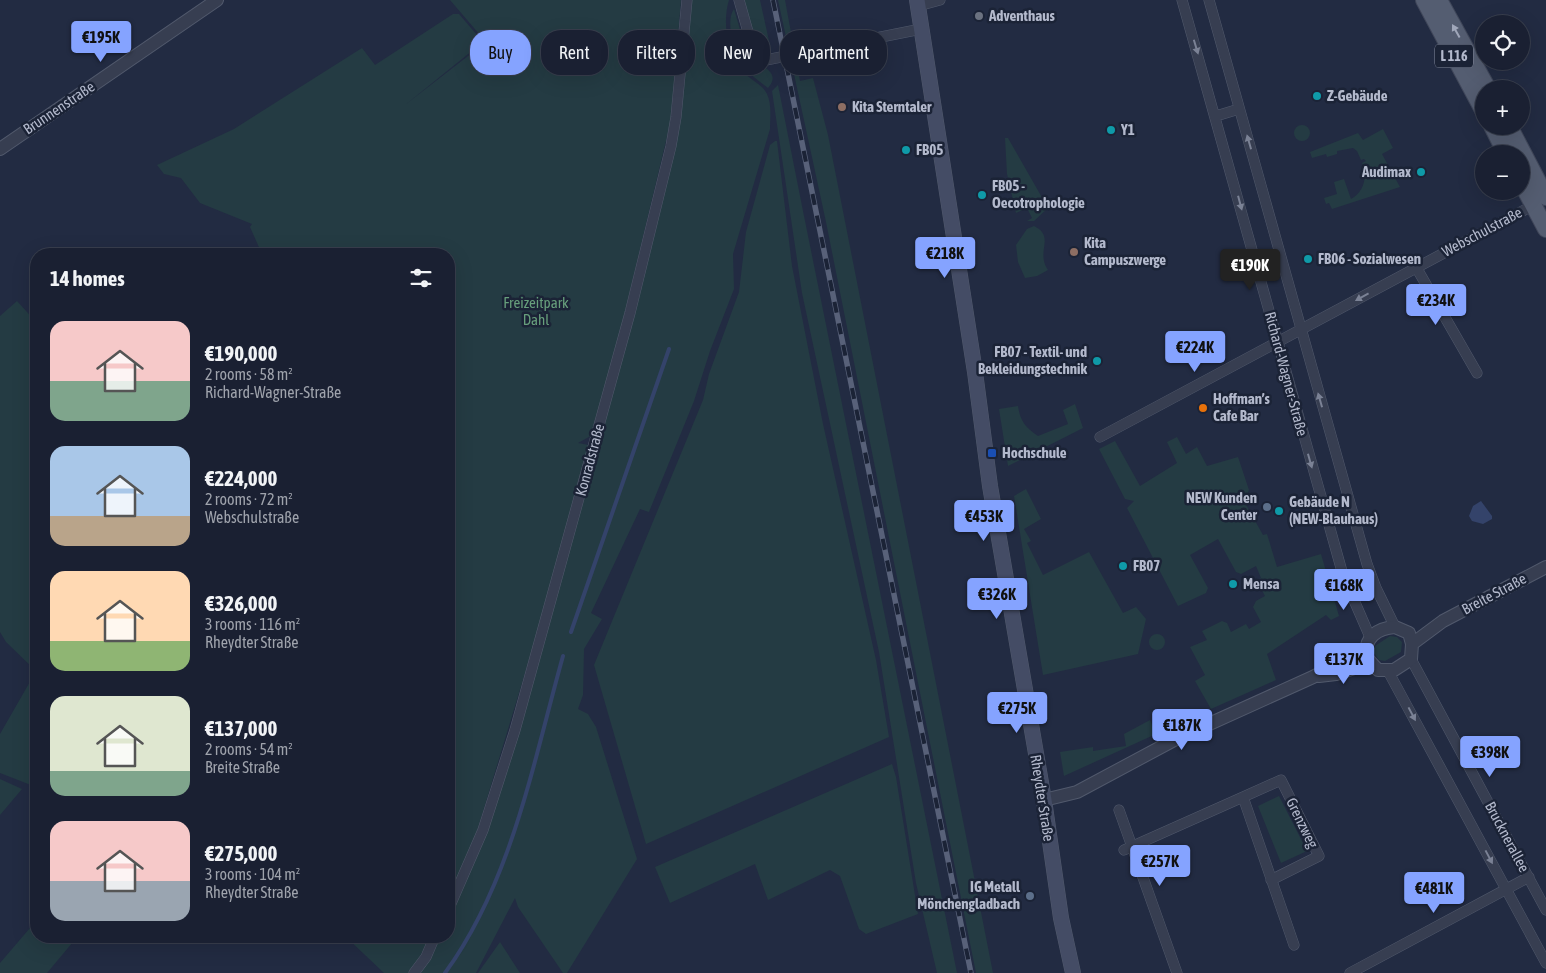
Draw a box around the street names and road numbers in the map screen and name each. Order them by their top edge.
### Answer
road number: L 116 [1435,44,1473,68]
street label: Brunnenstraße [20,78,98,138]
street label: Webschulstraße [1439,203,1525,260]
street label: Richard-Wagner-Straße [1262,310,1311,438]
street label: Konradstraße [572,422,607,498]
street label: Breite Straße [1459,569,1529,618]
street label: Rheydter Straße [1027,753,1058,843]
street label: Grenzweg [1283,795,1322,851]
street label: Brucknerallee [1482,799,1533,875]

